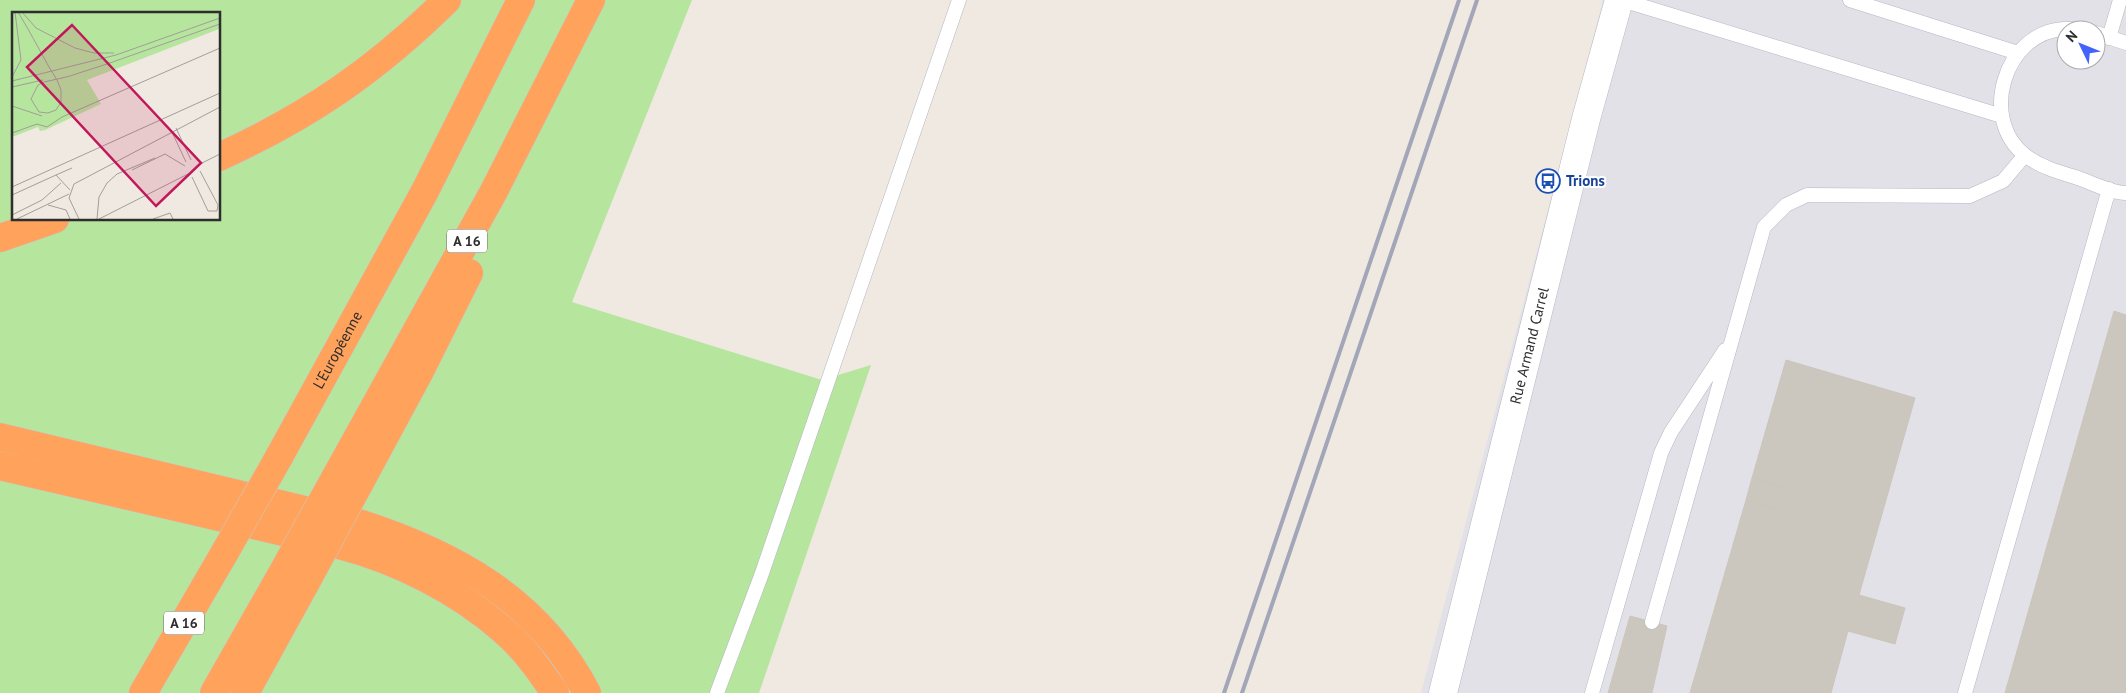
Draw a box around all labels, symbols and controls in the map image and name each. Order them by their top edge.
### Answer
inset map [12,12,220,220]
north arrow [2056,20,2106,70]
text: N [2062,27,2081,46]
bus stop icon: Trions [1535,168,1561,194]
place label: Trions [1566,171,1605,190]
road number: A 16 [447,230,487,252]
street label: Rue Armand Carrel [1505,284,1553,406]
street label: L'Européenne [308,308,366,392]
road number: A 16 [164,612,204,634]

